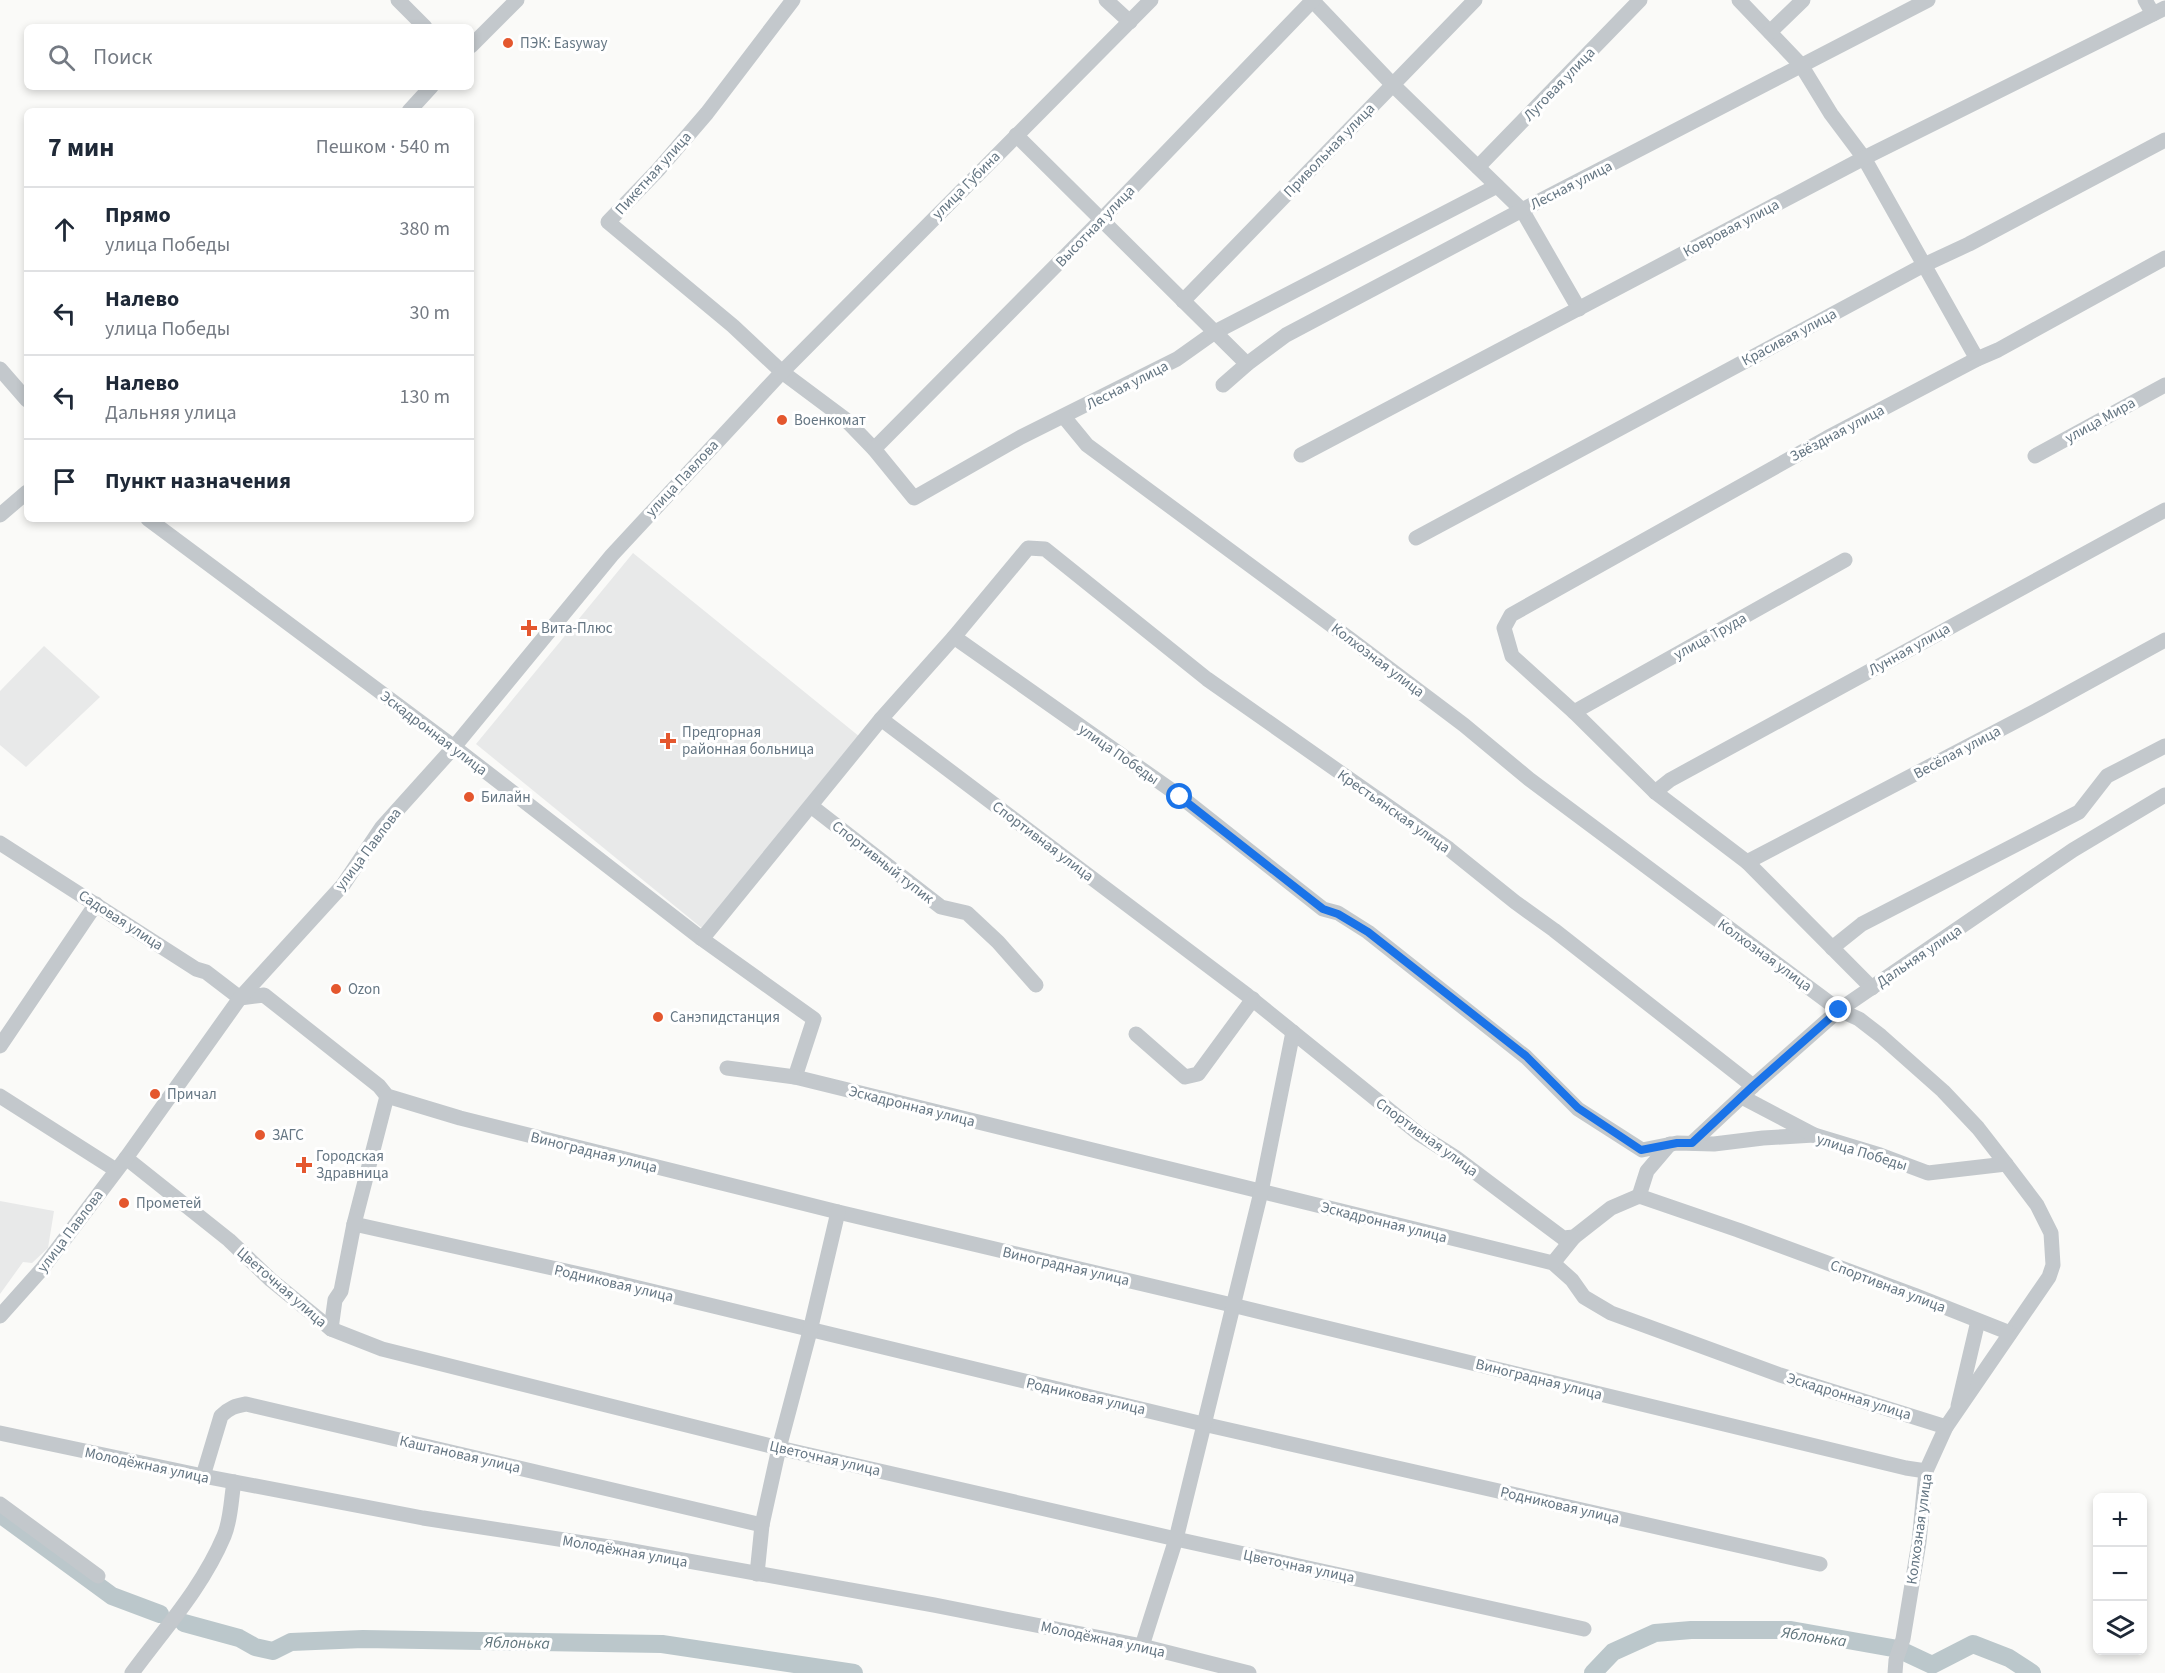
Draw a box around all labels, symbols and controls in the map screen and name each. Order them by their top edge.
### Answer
search box [24,24,474,90]
place label: ПЭК: Easyway [520,33,608,54]
marker: ПЭК: Easyway [501,36,515,50]
icon: search [45,41,78,74]
text: Поиск [93,41,152,73]
street label: Луговая улица [1519,43,1600,126]
street label: Привольная улица [1279,99,1380,202]
street label: Пикетная улица [610,127,696,220]
text: 7 мин [48,129,114,166]
text: Пешком · 540 m [316,133,450,161]
street label: улица Губина [928,147,1005,224]
street label: Лесная улица [1526,156,1616,215]
street label: Высотная улица [1051,181,1140,272]
street label: Ковровая улица [1680,194,1783,263]
text: Прямо [105,199,171,231]
icon: ahead [48,213,81,246]
text: 380 m [400,215,450,243]
text: улица Победы [105,231,230,259]
text: Налево [105,283,179,315]
icon: left [48,297,81,330]
text: 30 m [410,299,450,327]
street label: Красивая улица [1738,304,1840,371]
text: улица Победы [105,315,230,343]
street label: Лесная улица [1082,356,1172,415]
text: Налево [105,367,179,399]
icon: left [48,381,81,414]
text: 130 m [400,383,450,411]
street label: улица Мира [2061,392,2139,448]
text: Дальняя улица [105,399,237,427]
street label: Звёздная улица [1786,400,1888,467]
place label: Военкомат [794,410,866,431]
marker: Военкомат [775,413,789,427]
street label: улица Павлова [641,435,724,522]
icon: arrive [48,465,81,498]
text: Пункт назначения [105,465,291,497]
street label: улица Труда [1670,608,1751,665]
place label: Вита-Плюс [541,618,613,639]
street label: Колхозная улица [1327,618,1429,702]
street label: Лунная улица [1864,618,1954,681]
marker: Вита-Плюс [522,621,536,635]
street label: Эскадронная улица [376,686,492,781]
street label: улица Победы [1074,719,1163,790]
street label: Весёлая улица [1910,721,2004,784]
place label: Предгорная районная больница [682,722,814,760]
marker: Предгорная районная больница [659,732,677,750]
street label: Крестьянская улица [1333,765,1454,858]
route start [1166,783,1192,809]
place label: Билайн [481,787,531,808]
marker: Билайн [462,790,476,804]
street label: Спортивная улица [988,796,1098,887]
street label: улица Павлова [330,804,406,895]
street label: Спортивный тупик [827,816,939,909]
street label: Садовая улица [74,885,167,956]
street label: Колхозная улица [1713,914,1816,997]
street label: Дальняя улица [1872,920,1966,993]
place label: Ozon [348,979,380,1000]
marker: Ozon [329,982,343,996]
route end [1825,996,1851,1022]
place label: Санэпидстанция [670,1007,780,1028]
marker: Санэпидстанция [651,1010,665,1024]
street label: Эскадронная улица [847,1081,977,1132]
place label: Причал [167,1084,217,1105]
marker: Причал [148,1087,162,1101]
street label: Спортивная улица [1371,1093,1482,1182]
place label: ЗАГС [272,1125,304,1146]
street label: Виноградная улица [528,1127,659,1178]
marker: ЗАГС [253,1128,267,1142]
street label: улица Победы [1814,1129,1910,1176]
place label: Городская Здравница [316,1146,389,1184]
marker: Городская Здравница [297,1158,311,1172]
street label: улица Павлова [32,1186,108,1277]
place label: Прометей [136,1193,202,1214]
marker: Прометей [117,1196,131,1210]
street label: Эскадронная улица [1319,1197,1449,1248]
street label: Цветочная улица [232,1242,331,1332]
street label: Виноградная улица [1000,1242,1131,1291]
street label: Спортивная улица [1827,1255,1949,1318]
street label: Родниковая улица [552,1260,676,1307]
street label: Виноградная улица [1473,1354,1604,1405]
street label: Эскадронная улица [1784,1368,1914,1425]
street label: Родниковая улица [1024,1373,1148,1420]
street label: Каштановая улица [397,1430,522,1479]
street label: Цветочная улица [767,1436,882,1481]
street label: Молодёжная улица [83,1442,211,1489]
street label: Колхозная улица [1901,1472,1938,1586]
street label: Родниковая улица [1498,1482,1622,1529]
map controls [2093,1493,2147,1655]
button: + [2093,1493,2147,1547]
street label: Молодёжная улица [561,1530,689,1573]
street label: Цветочная улица [1241,1544,1356,1589]
button: − [2093,1547,2147,1601]
button: layers [2093,1601,2147,1655]
street label: Молодёжная улица [1039,1616,1167,1663]
water label: Яблонька [1779,1621,1848,1653]
water label: Яблонька [483,1631,550,1655]

